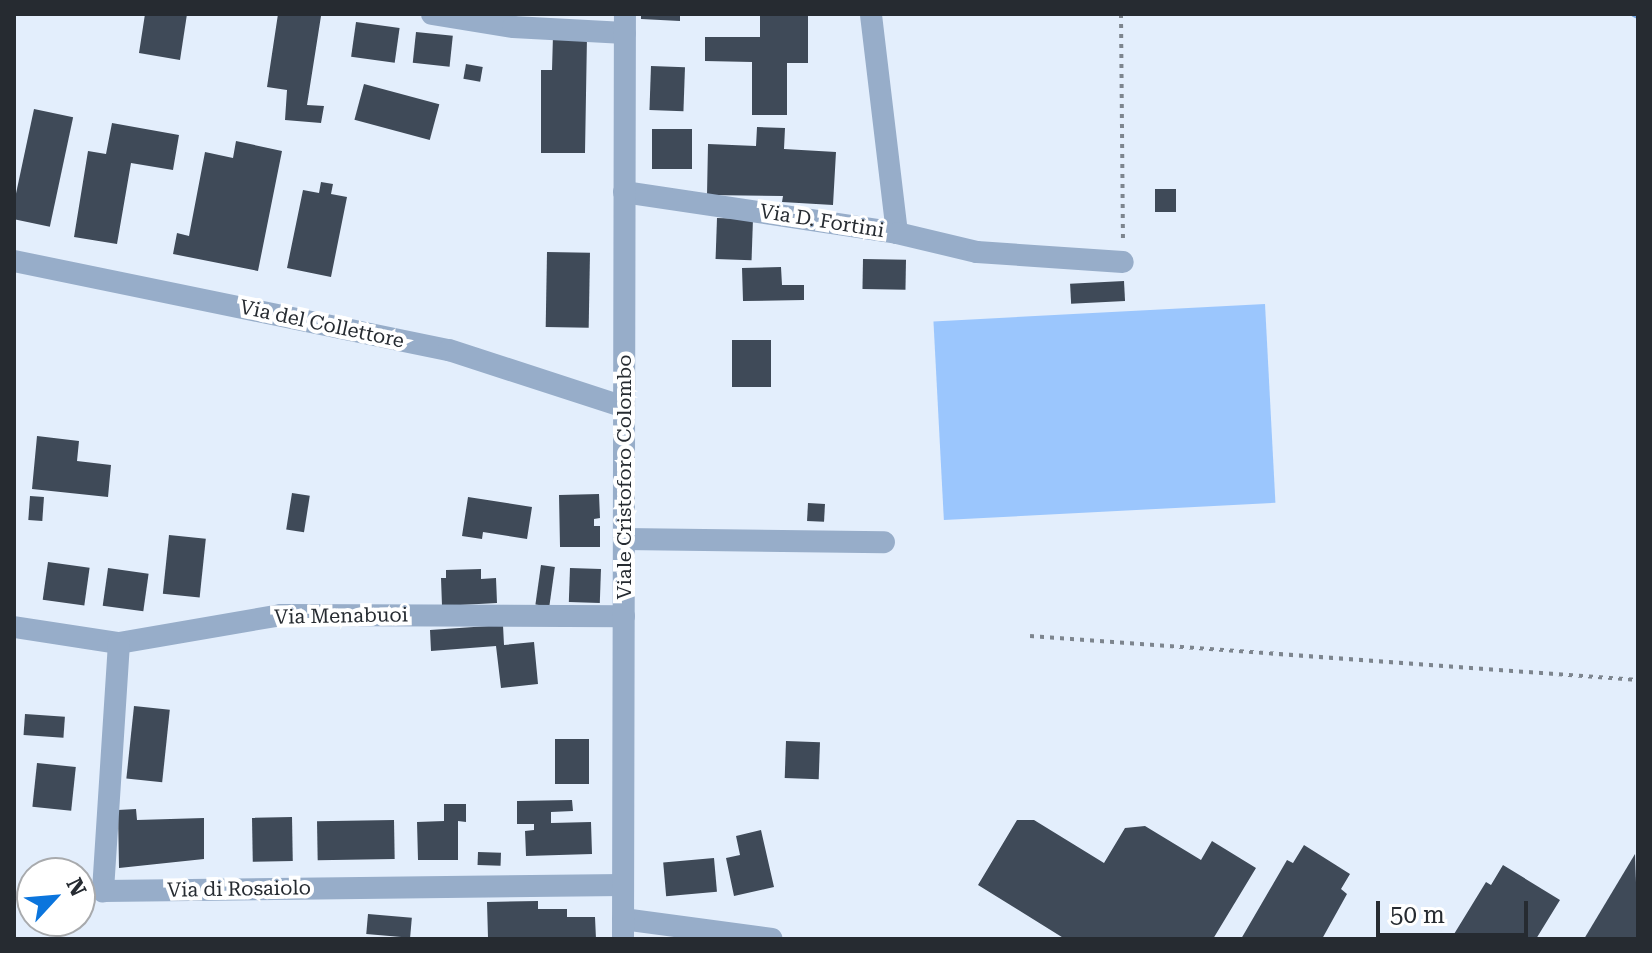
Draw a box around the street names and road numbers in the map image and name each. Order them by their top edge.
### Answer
street label: Via D. Fortini [758,199,886,243]
street label: Via del Collettore [238,295,406,353]
street label: Viale Cristoforo Colombo [612,354,636,600]
street label: Via Menabuoi [274,603,408,629]
street label: Via di Rosaiolo [167,876,311,902]

